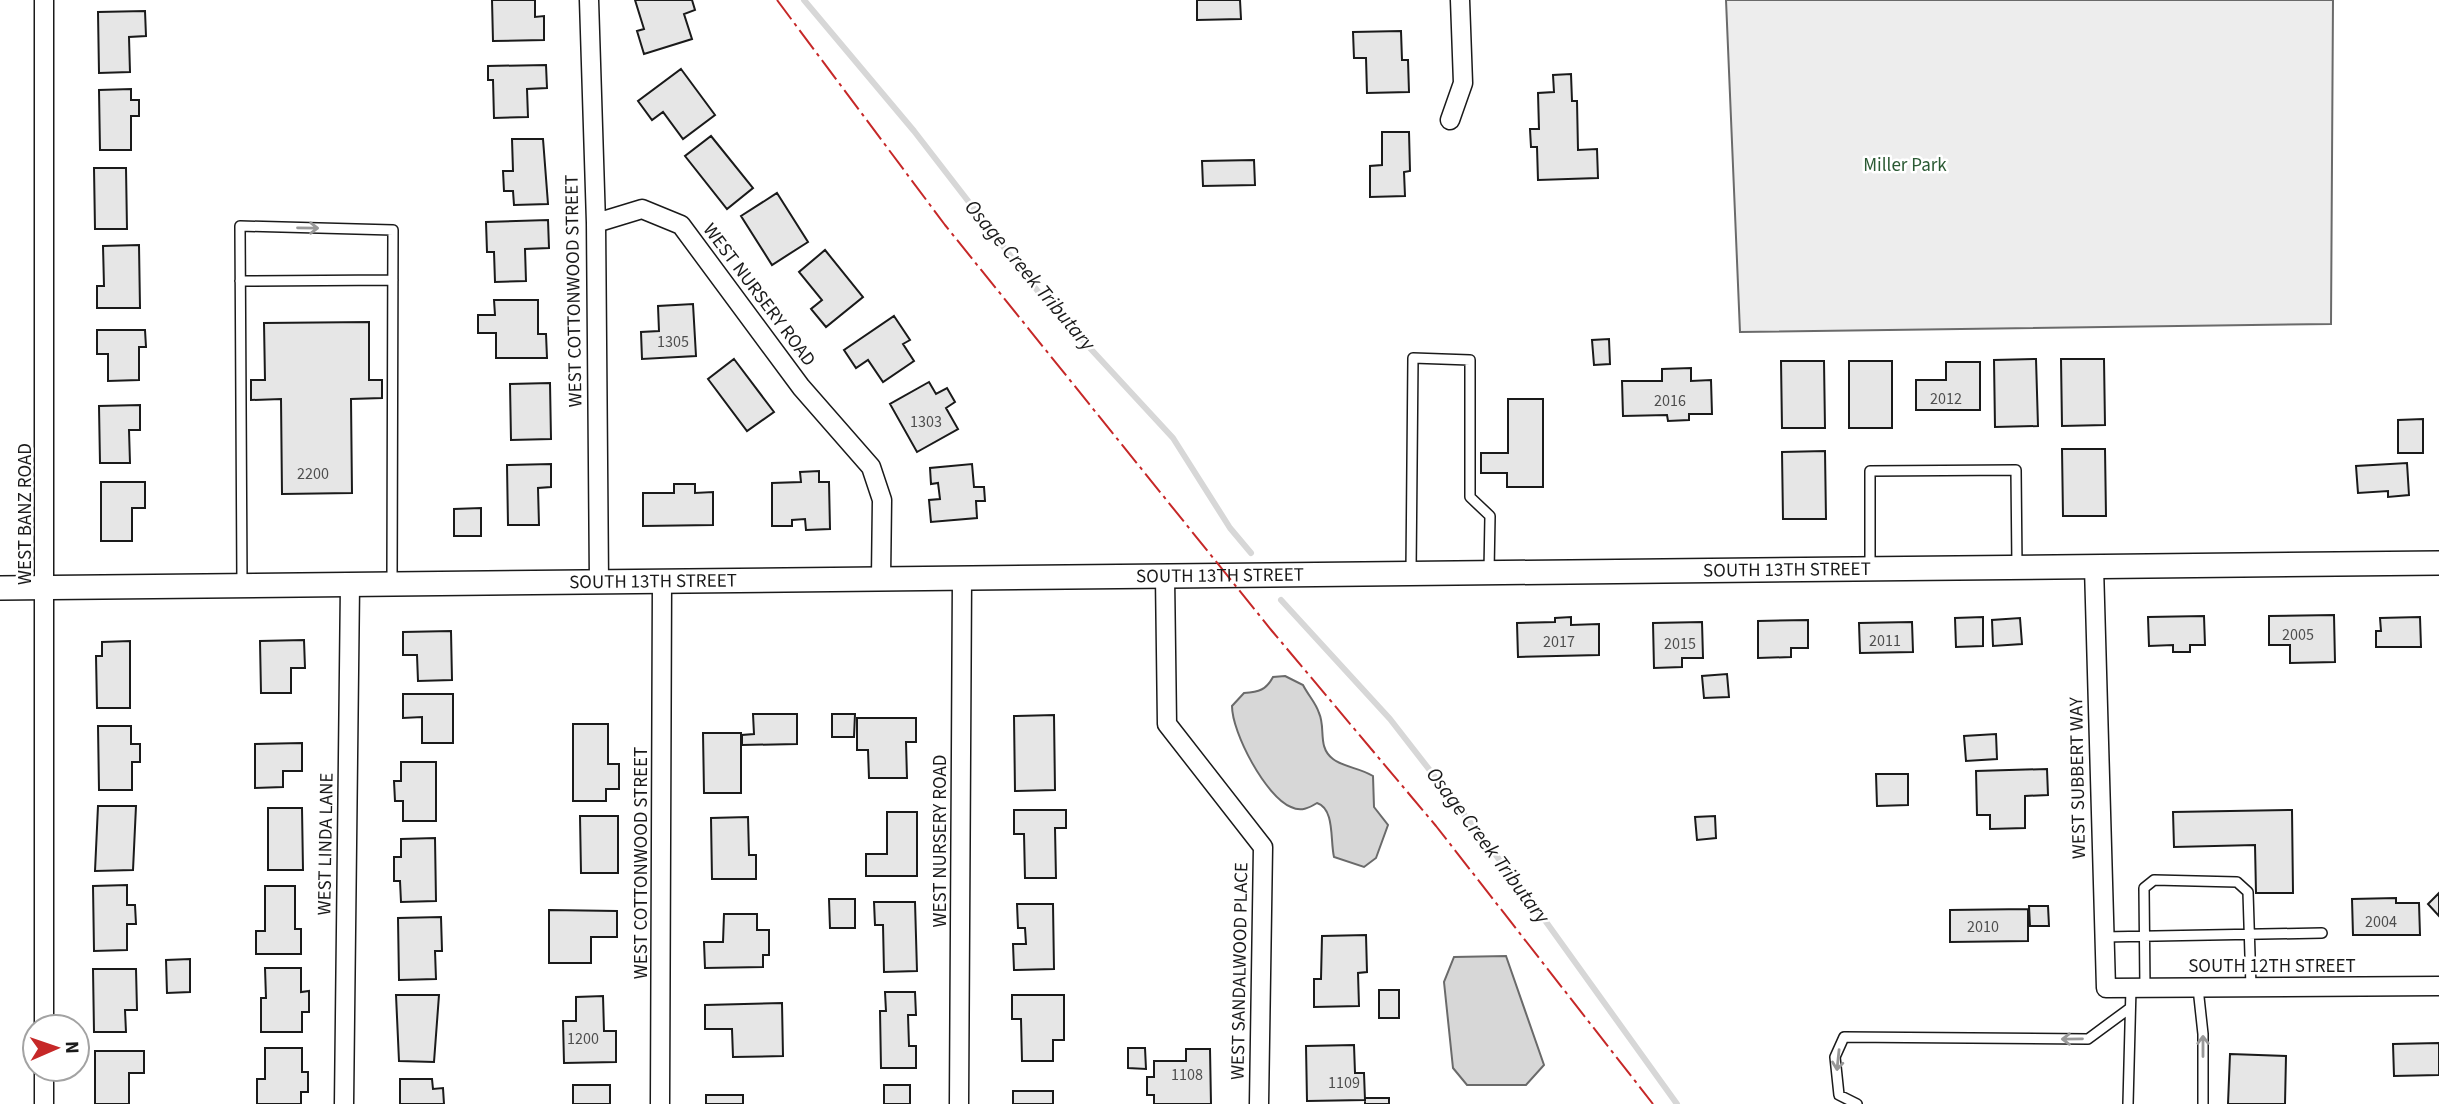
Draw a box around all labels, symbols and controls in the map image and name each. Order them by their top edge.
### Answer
park label: Miller Park [1863,152,1947,179]
street label: WEST COTTONWOOD STREET [558,175,590,407]
water label: Osage Creek Tributary [958,193,1103,358]
street label: WEST NURSERY ROAD [696,218,822,372]
one-way arrow [296,221,319,234]
house number: 1305 [657,331,689,353]
house number: 2012 [1930,388,1962,410]
house number: 2016 [1654,390,1686,412]
house number: 1303 [910,411,942,433]
street label: WEST BANZ ROAD [12,443,39,585]
house number: 2200 [297,463,329,485]
street label: SOUTH 13TH STREET [1703,555,1871,584]
street label: SOUTH 13TH STREET [1136,561,1304,590]
street label: SOUTH 13TH STREET [569,567,737,596]
house number: 2005 [2282,624,2314,646]
house number: 2011 [1869,630,1901,652]
house number: 2017 [1543,631,1575,653]
house number: 2015 [1664,633,1696,655]
street label: WEST SUBBERT WAY [2063,696,2093,859]
street label: WEST COTTONWOOD STREET [628,747,655,979]
street label: WEST NURSERY ROAD [927,755,954,927]
water label: Osage Creek Tributary [1419,760,1558,931]
street label: WEST LINDA LANE [311,772,341,916]
street label: WEST SANDALWOOD PLACE [1225,862,1255,1080]
house number: 2004 [2365,911,2397,933]
house number: 2010 [1967,916,1999,938]
street label: SOUTH 12TH STREET [2188,953,2356,980]
north arrow [21,1013,91,1083]
house number: 1200 [567,1028,599,1050]
one-way arrow [2061,1032,2084,1046]
one-way arrow [2196,1034,2210,1057]
text: N [58,1041,85,1054]
one-way arrow [1831,1048,1844,1070]
house number: 1108 [1171,1064,1203,1086]
house number: 1109 [1328,1072,1360,1094]

